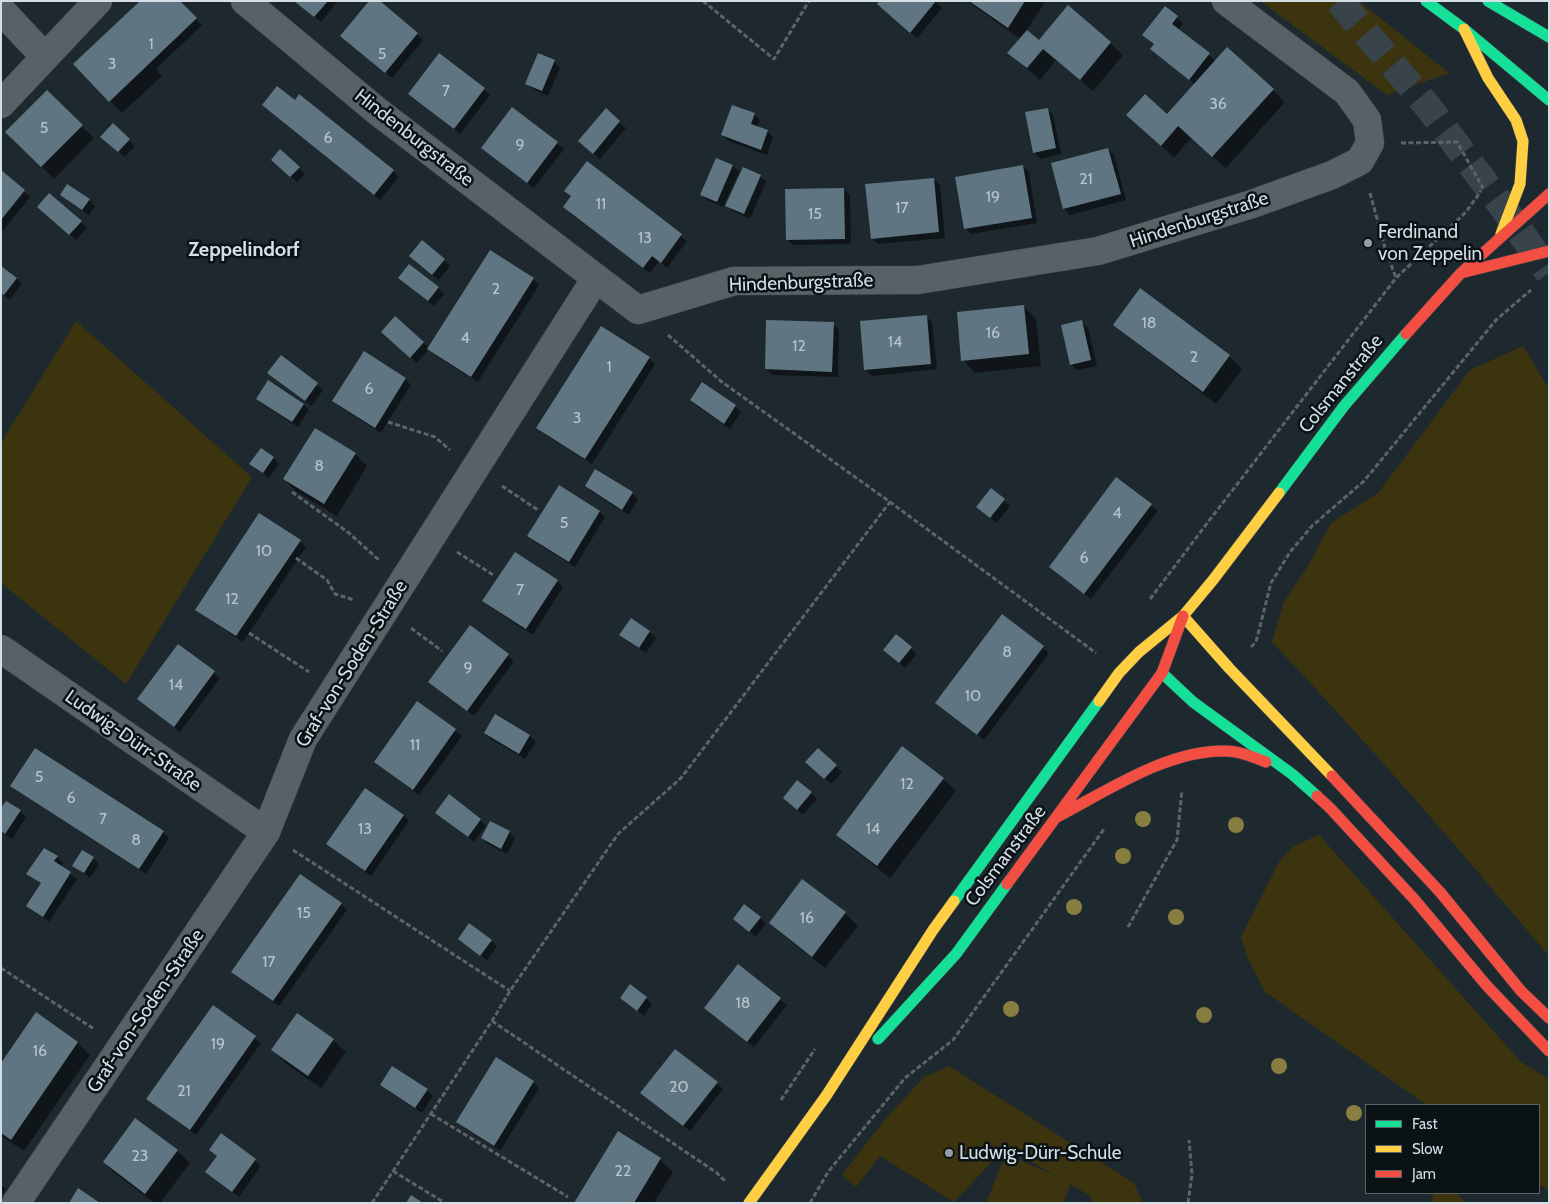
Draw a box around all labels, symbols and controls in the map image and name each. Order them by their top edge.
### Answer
house number: 1 [148,34,154,54]
house number: 5 [378,44,386,64]
house number: 3 [108,54,116,74]
house number: 7 [442,81,450,101]
street label: Hindenburgstraße [350,85,478,191]
house number: 36 [1209,94,1227,114]
house number: 5 [40,118,48,138]
house number: 6 [323,128,333,148]
house number: 9 [515,135,525,155]
house number: 21 [1079,169,1093,189]
house number: 19 [986,187,1000,207]
street label: Hindenburgstraße [1127,187,1271,253]
house number: 11 [596,194,606,214]
house number: 17 [895,198,909,218]
house number: 15 [808,204,822,224]
place label: Ferdinand von Zeppelin [1378,221,1482,265]
house number: 13 [638,228,652,248]
marker: Ferdinand von Zeppelin [1362,237,1374,249]
district label: Zeppelindorf [188,238,300,262]
street label: Hindenburgstraße [728,269,874,297]
house number: 2 [492,279,500,299]
house number: 18 [1142,313,1156,333]
house number: 16 [986,323,1000,343]
house number: 4 [460,328,470,348]
street label: Colsmanstraße [1294,330,1388,438]
house number: 14 [888,332,902,352]
house number: 12 [792,336,806,356]
house number: 2 [1190,347,1198,367]
house number: 1 [606,357,612,377]
house number: 6 [364,379,374,399]
house number: 3 [573,408,581,428]
house number: 8 [314,456,324,476]
house number: 4 [1112,503,1122,523]
house number: 5 [560,513,568,533]
house number: 10 [256,541,272,561]
house number: 6 [1079,548,1089,568]
street label: Graf-von-Soden-Straße [291,576,413,752]
house number: 7 [516,580,524,600]
house number: 12 [225,589,239,609]
house number: 8 [1002,642,1012,662]
house number: 9 [463,658,473,678]
house number: 14 [169,675,183,695]
street label: Ludwig-Dürr-Straße [60,685,206,797]
house number: 10 [965,686,981,706]
house number: 11 [410,735,420,755]
house number: 5 [35,767,43,787]
house number: 12 [900,774,914,794]
house number: 6 [66,788,76,808]
street label: Colsmanstraße [961,801,1051,911]
house number: 7 [99,809,107,829]
house number: 13 [358,819,372,839]
house number: 14 [866,819,880,839]
house number: 8 [131,830,141,850]
house number: 15 [297,903,311,923]
house number: 16 [800,908,814,928]
street label: Graf-von-Soden-Straße [83,925,209,1097]
house number: 17 [262,952,276,972]
house number: 18 [736,993,750,1013]
house number: 19 [211,1034,225,1054]
house number: 16 [33,1041,47,1061]
house number: 20 [669,1077,689,1097]
house number: 21 [177,1081,191,1101]
legend [1365,1104,1540,1194]
text: Fast [1412,1115,1437,1133]
text: Slow [1412,1140,1443,1158]
place label: Ludwig-Dürr-Schule [959,1142,1121,1164]
house number: 23 [131,1146,149,1166]
marker: Ludwig-Dürr-Schule [943,1147,955,1159]
house number: 22 [615,1161,631,1181]
text: Jam [1412,1165,1436,1183]

